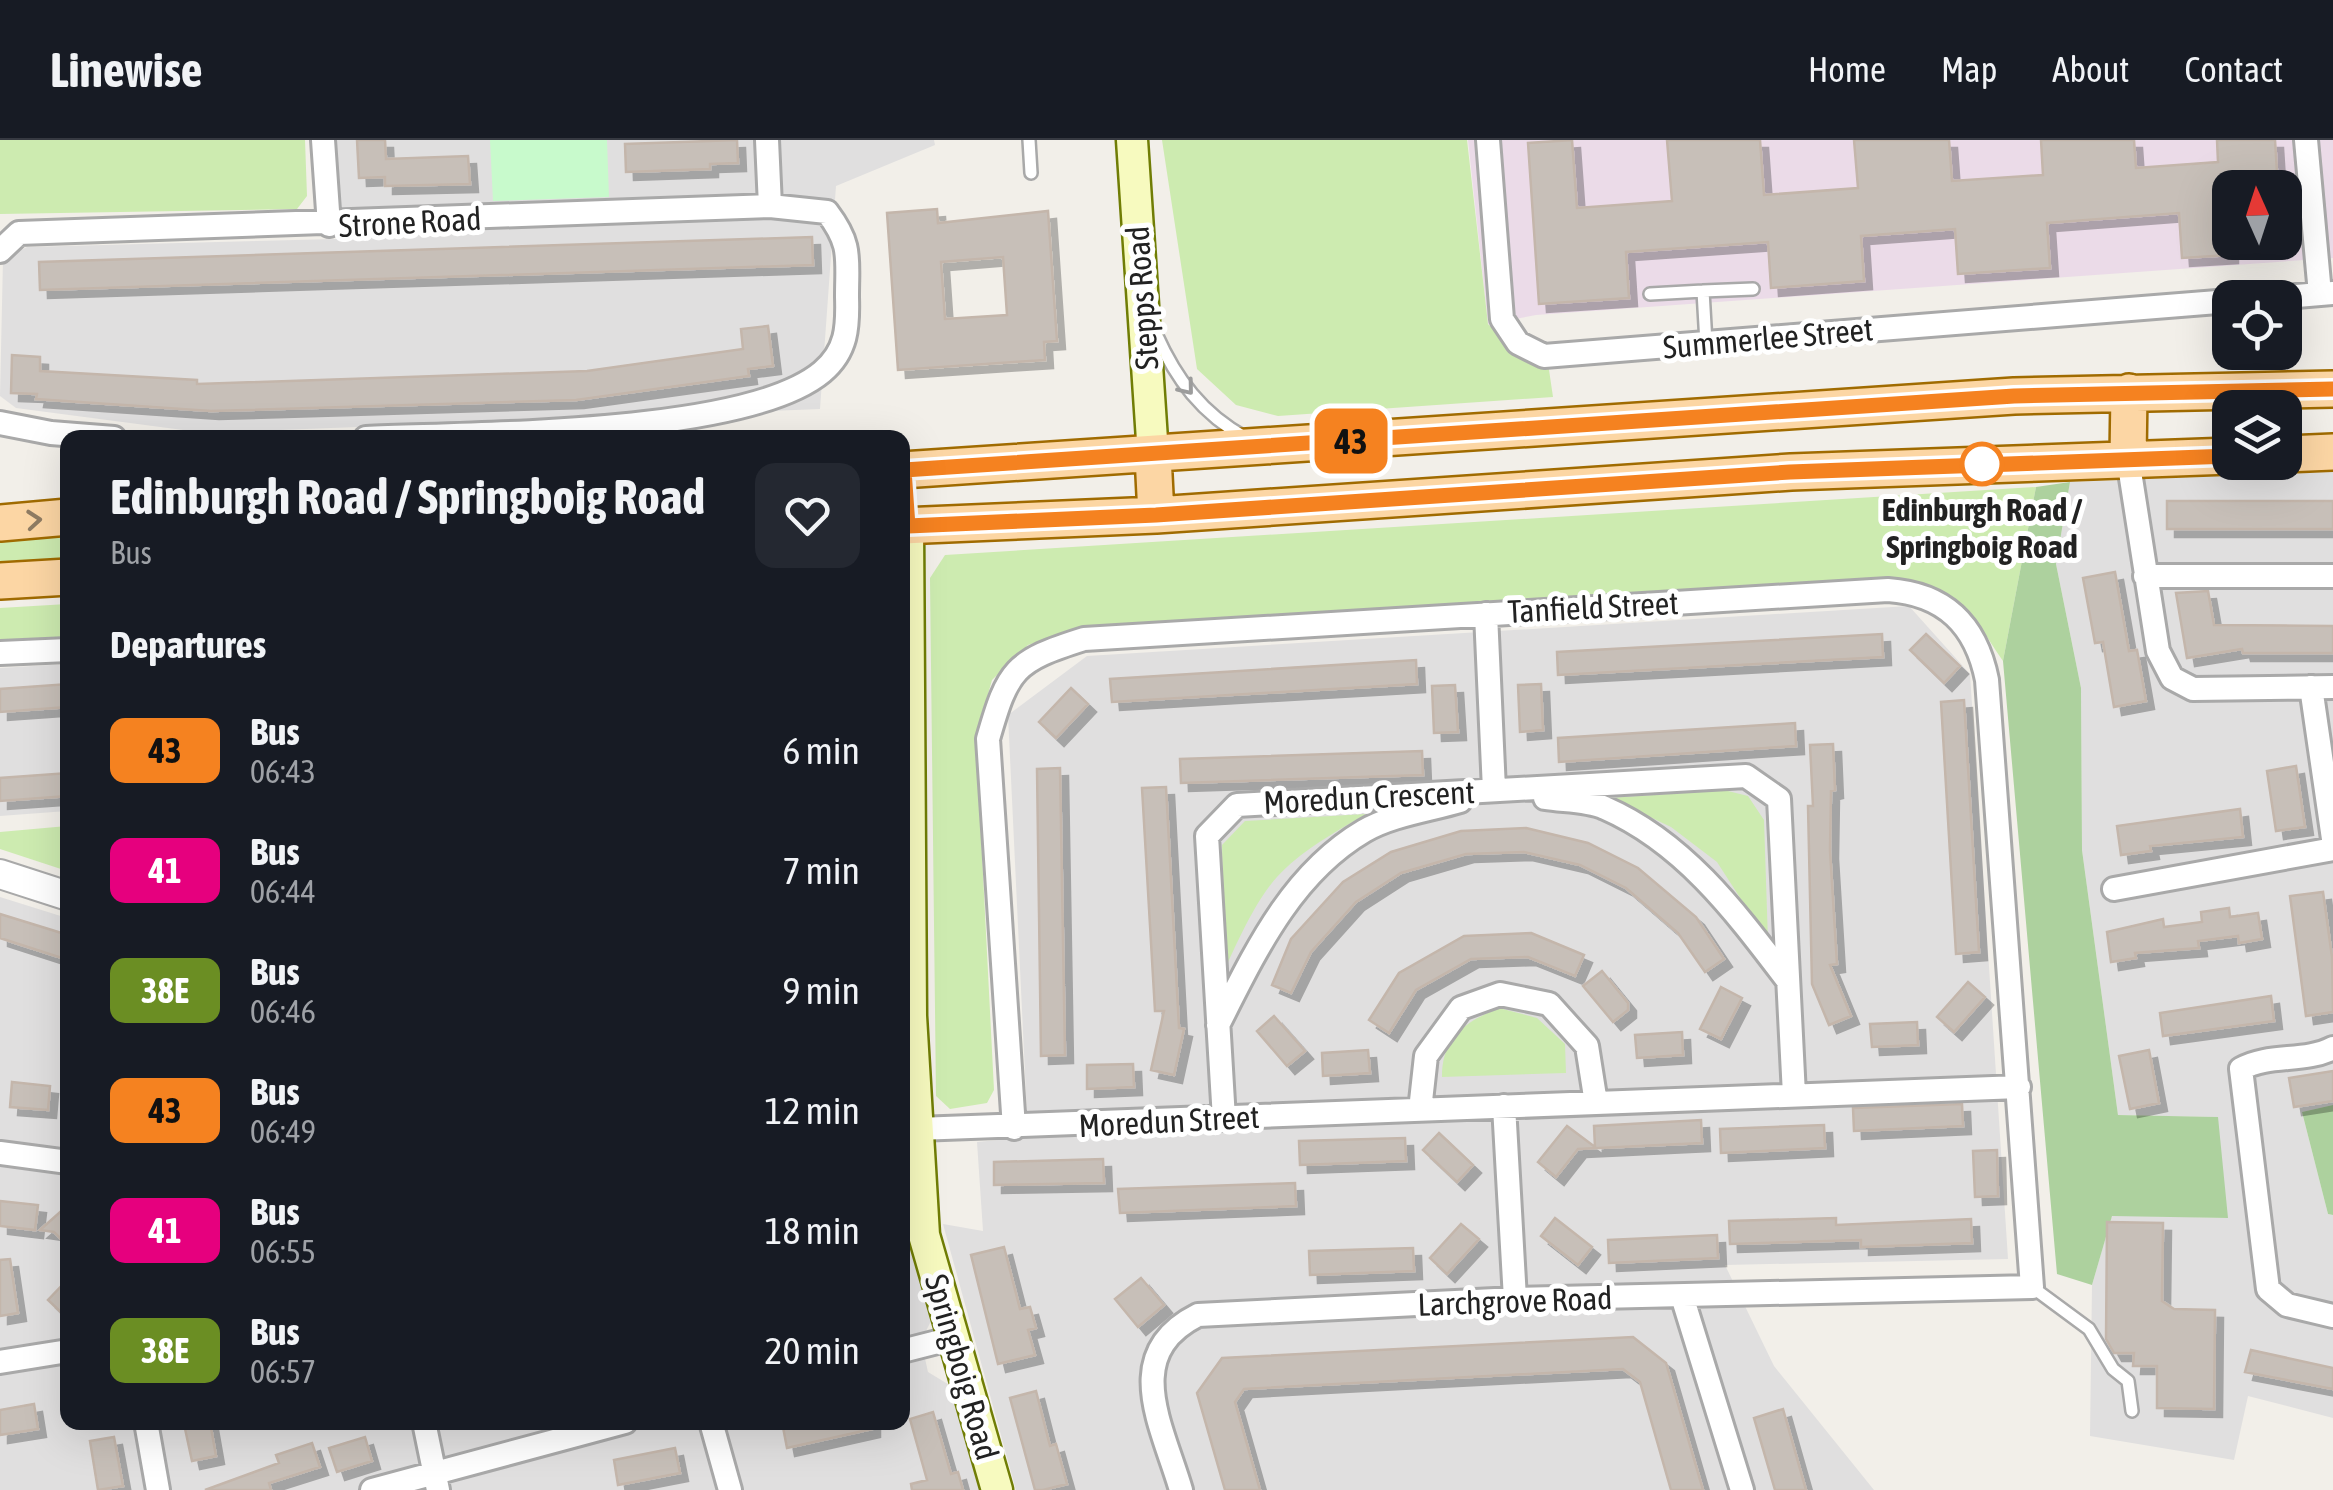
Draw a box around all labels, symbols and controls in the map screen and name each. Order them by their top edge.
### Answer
text: Linewise [50,42,203,97]
text: Home [1808,49,1886,89]
text: Map [1941,49,1997,89]
text: About [2052,49,2129,89]
text: Contact [2184,49,2283,89]
north arrow [2212,170,2302,260]
map controls [2212,170,2302,480]
street label: Strone Road [338,200,482,244]
street label: Stepps Road [1119,225,1165,371]
button: locate [2212,280,2302,370]
street label: Summerlee Street [1661,310,1875,366]
one-way arrow [1175,377,1193,395]
button: layers [2212,390,2302,480]
line badge: 43 [1306,408,1396,474]
text: 43 [1335,421,1367,461]
marker: Edinburgh Road / Springboig Road [1961,443,2003,485]
button: heart [755,463,860,568]
text: Edinburgh Road / Springboig Road [110,469,705,524]
place label: Edinburgh Road / Springboig Road [1882,491,2083,565]
one-way arrow [26,509,42,531]
text: Bus [110,534,152,571]
street label: Tanfield Street [1507,584,1679,630]
text: Departures [110,623,266,666]
text: Bus [250,710,300,753]
text: 6 min [782,729,860,772]
text: 43 [149,730,181,770]
text: 06:43 [250,753,316,790]
street label: Moredun Crescent [1262,773,1476,821]
text: Bus [250,830,300,873]
text: 7 min [782,849,860,892]
text: 41 [149,850,181,890]
text: 06:44 [250,873,316,910]
text: Bus [250,950,300,993]
text: 9 min [782,969,860,1012]
text: 38E [141,970,189,1010]
text: 06:46 [250,993,316,1030]
text: Bus [250,1070,300,1113]
text: 12 min [765,1089,860,1132]
text: 43 [149,1090,181,1130]
street label: Moredun Street [1078,1098,1260,1144]
text: 06:49 [250,1113,316,1150]
text: Bus [250,1190,300,1233]
text: 18 min [765,1209,860,1252]
text: 41 [149,1210,181,1250]
text: 06:55 [250,1233,316,1270]
street label: Springboig Road [918,1270,1006,1464]
street label: Larchgrove Road [1417,1279,1613,1323]
text: Bus [250,1310,300,1353]
text: 20 min [765,1329,860,1372]
text: 38E [141,1330,189,1370]
text: 06:57 [250,1353,316,1390]

